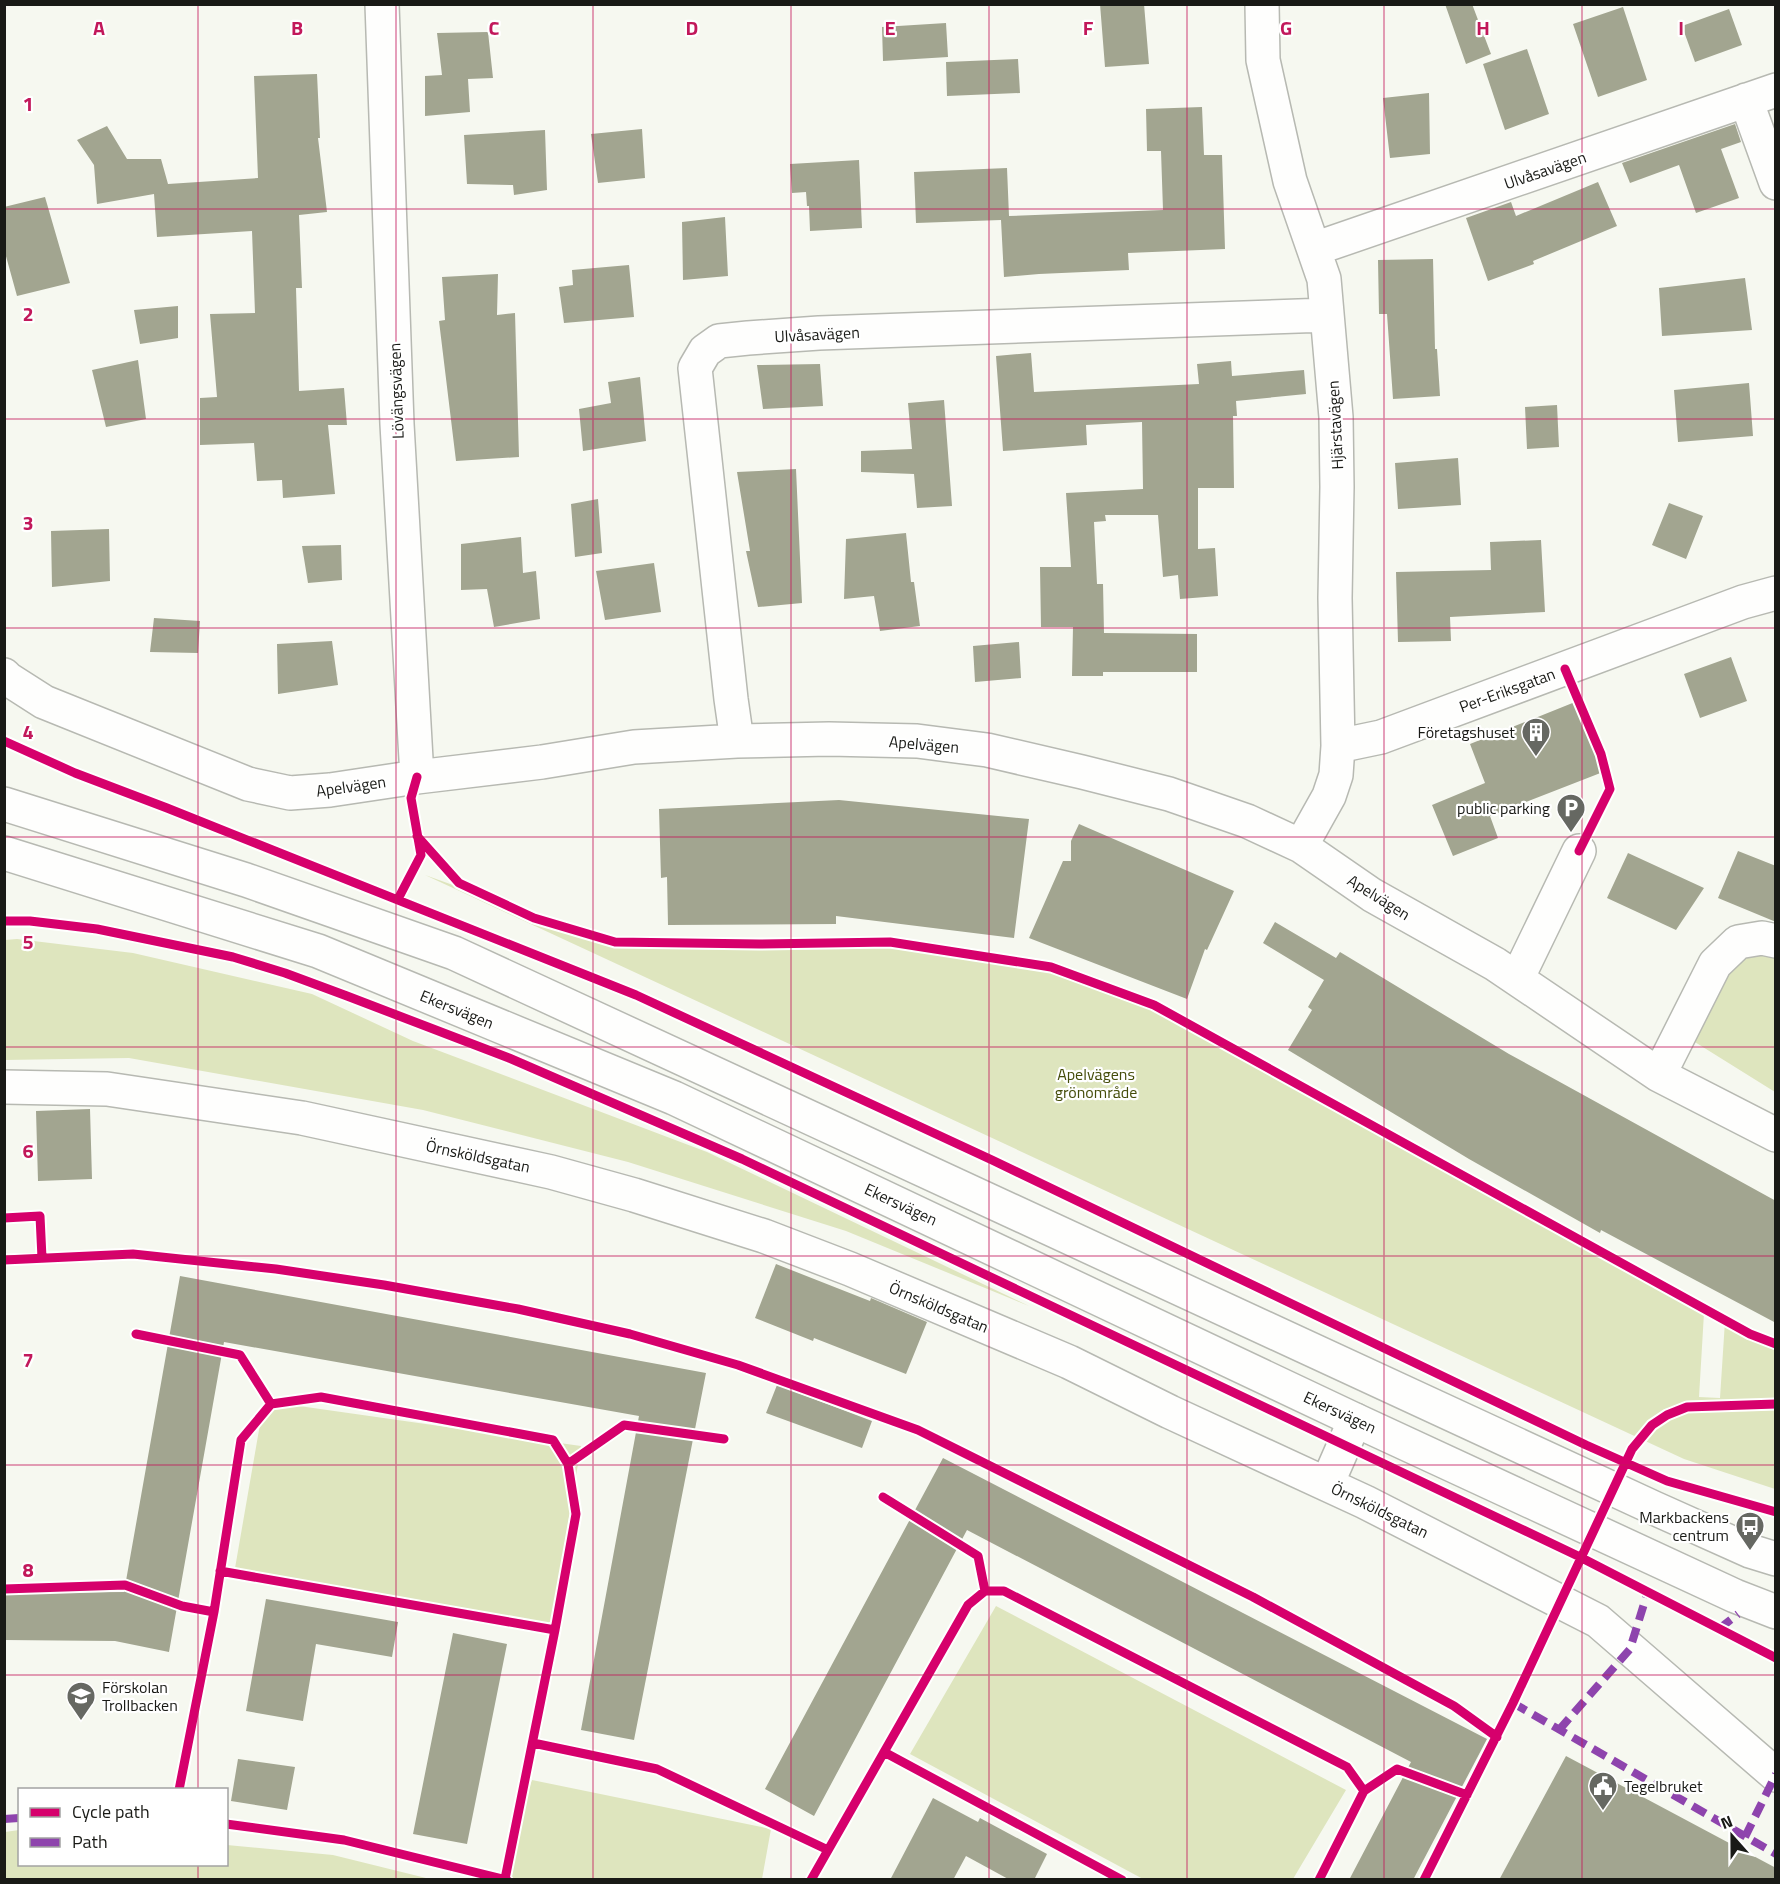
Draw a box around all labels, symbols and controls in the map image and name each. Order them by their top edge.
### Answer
text: A [93,12,105,43]
text: B [291,12,303,43]
text: C [489,12,500,43]
text: D [686,12,698,43]
text: E [884,12,896,43]
text: F [1083,12,1094,43]
text: G [1280,12,1292,43]
text: H [1476,12,1490,43]
text: I [1678,12,1684,43]
text: 1 [22,88,34,119]
street label: Ulvåsavägen [1501,145,1589,195]
text: 2 [22,298,34,329]
street label: Ulvåsavägen [774,320,860,348]
street label: Lövängsvägen [382,343,410,439]
street label: Hjärstavägen [1321,380,1349,470]
text: 3 [22,507,34,538]
street label: Per-Eriksgatan [1456,662,1558,718]
text: 4 [22,716,34,747]
building icon: Företagshuset [1520,716,1552,758]
place label: Företagshuset [1418,720,1515,744]
street label: Apelvägen [888,729,960,759]
street label: Apelvägen [315,769,387,803]
parking icon: public parking [1555,792,1587,834]
place label: public parking [1457,796,1550,820]
street label: Apelvägen [1343,868,1415,926]
text: 5 [22,926,34,957]
street label: Ekersvägen [416,983,498,1035]
park label: Apelvägens grönområde [1055,1062,1137,1104]
street label: Örnsköldsgatan [424,1133,532,1179]
text: 6 [22,1135,34,1166]
street label: Ekersvägen [861,1177,941,1231]
street label: Örnsköldsgatan [886,1275,992,1339]
text: 7 [22,1344,34,1375]
street label: Ekersvägen [1300,1385,1380,1439]
street label: Örnsköldsgatan [1327,1476,1433,1544]
place label: Markbackens centrum [1639,1505,1729,1547]
bus stop icon: Markbackens centrum [1734,1510,1766,1552]
text: 8 [22,1554,34,1585]
place label: Förskolan Trollbacken [102,1675,178,1717]
school or university icon: Förskolan Trollbacken [65,1680,97,1722]
public building icon: Tegelbruket [1587,1770,1619,1812]
place label: Tegelbruket [1624,1774,1703,1798]
legend [18,1788,228,1866]
text: Cycle path [72,1798,150,1825]
north arrow [1702,1806,1762,1866]
text: N [1717,1809,1736,1835]
text: Path [72,1828,108,1855]

